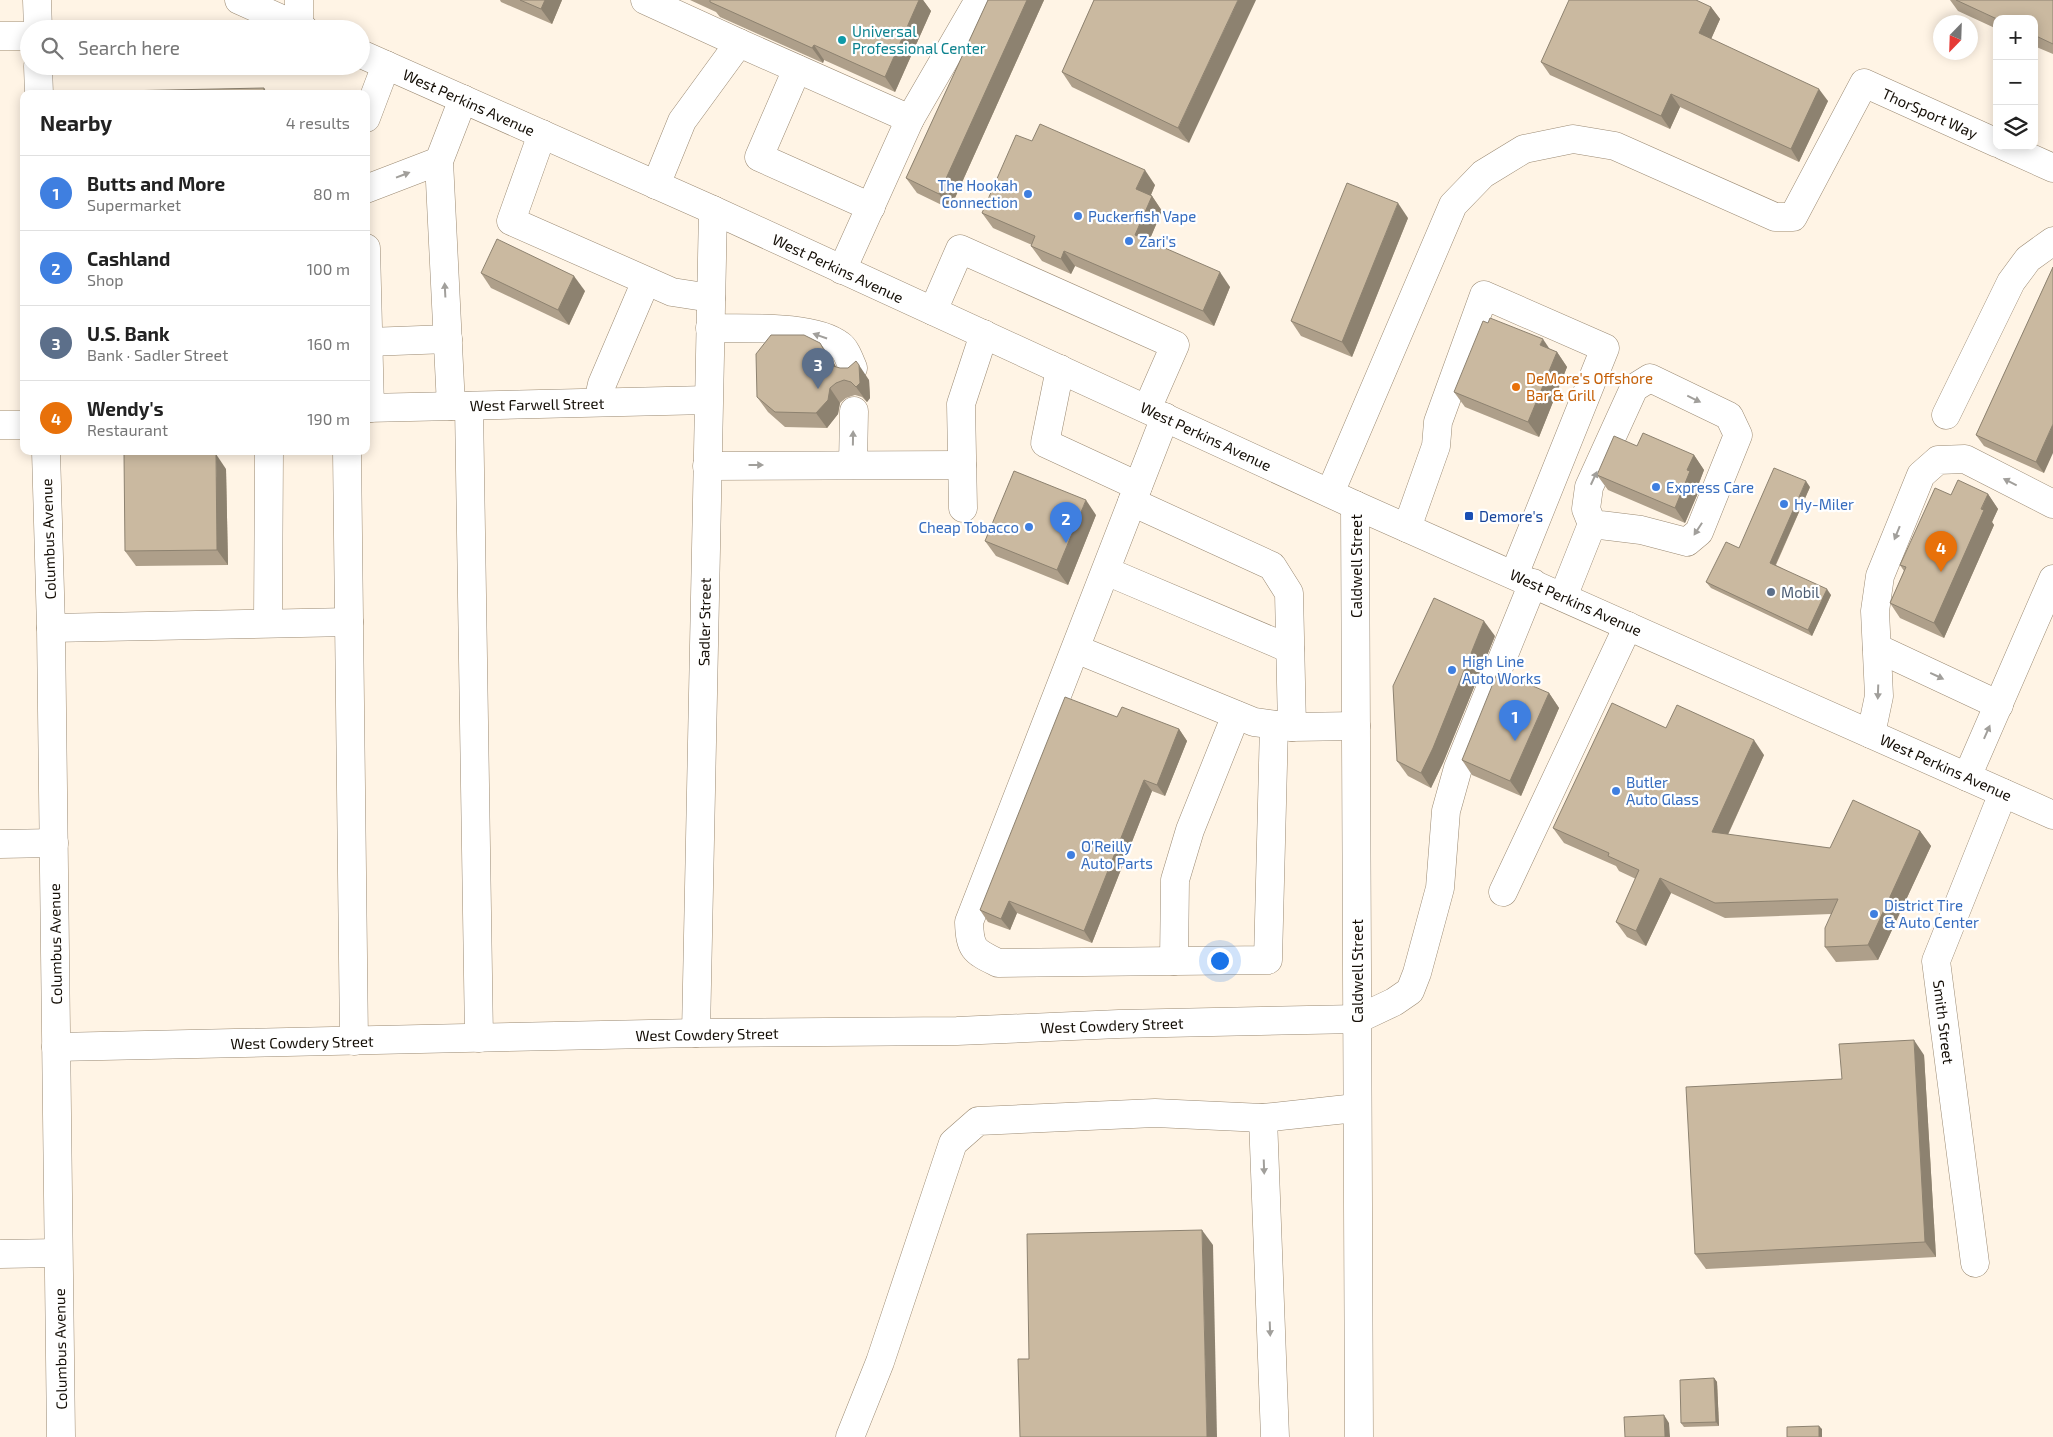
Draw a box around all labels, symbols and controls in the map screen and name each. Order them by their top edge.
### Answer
north arrow [1933,15,1978,60]
map controls [1993,15,2038,150]
button: + [1993,15,2038,60]
search box [20,20,370,75]
place label: Universal Professional Center [852,22,986,57]
icon: search [38,34,66,62]
marker: Universal Professional Center [836,34,848,46]
text: Search here [78,36,180,59]
button: − [1993,60,2038,105]
street label: West Perkins Avenue [400,65,538,139]
street label: ThorSport Way [1879,84,1981,142]
button: layers [1993,105,2038,150]
text: Nearby [40,110,112,135]
text: 4 results [286,113,350,132]
one-way arrow [395,171,410,179]
text: Butts and More [87,172,225,195]
place label: The Hookah Connection [938,176,1018,211]
text: 1 [53,184,59,203]
text: 80 m [313,184,350,203]
marker: The Hookah Connection [1022,188,1034,200]
text: Supermarket [87,195,181,214]
place label: Puckerfish Vape [1088,207,1196,225]
marker: Puckerfish Vape [1072,210,1084,222]
street label: West Perkins Avenue [770,230,906,306]
place label: Zari's [1139,232,1176,250]
marker: Zari's [1123,235,1135,247]
text: Cashland [87,247,170,270]
text: 2 [51,259,61,278]
text: 100 m [307,259,350,278]
text: Shop [87,270,124,289]
one-way arrow [441,282,449,298]
text: U.S. Bank [87,322,170,345]
one-way arrow [812,332,827,340]
text: 3 [51,334,61,353]
text: 160 m [307,334,350,353]
text: Bank · Sadler Street [87,345,228,364]
pin: 3 [802,348,834,389]
place label: DeMore's Offshore Bar & Grill [1526,369,1653,404]
marker: DeMore's Offshore Bar & Grill [1510,381,1522,393]
street label: West Farwell Street [470,394,605,414]
one-way arrow [1687,395,1701,403]
text: Wendy's [87,397,164,420]
street label: West Perkins Avenue [1138,398,1274,474]
text: 4 [51,409,61,428]
text: 190 m [307,409,350,428]
text: Restaurant [87,420,168,439]
one-way arrow [849,430,857,446]
one-way arrow [748,461,764,469]
one-way arrow [1590,471,1598,485]
street label: Columbus Avenue [37,478,59,600]
place label: Express Care [1666,478,1754,496]
one-way arrow [2002,478,2017,486]
marker: Express Care [1650,481,1662,493]
place label: Hy-Miler [1794,495,1854,513]
marker: Hy-Miler [1778,498,1790,510]
pin: 2 [1050,502,1082,543]
place label: Demore's [1479,507,1543,525]
marker: Demore's [1463,510,1475,522]
street label: Caldwell Street [1347,514,1365,618]
place label: Cheap Tobacco [918,518,1019,536]
marker: Cheap Tobacco [1023,521,1035,533]
one-way arrow [1694,522,1703,536]
one-way arrow [1893,526,1901,541]
pin: 4 [1925,531,1957,572]
street label: West Perkins Avenue [1507,565,1645,639]
street label: Sadler Street [694,577,714,666]
place label: Mobil [1781,583,1820,601]
marker: Mobil [1765,586,1777,598]
place label: High Line Auto Works [1462,652,1541,687]
marker: High Line Auto Works [1446,664,1458,676]
one-way arrow [1930,673,1944,681]
one-way arrow [1874,684,1882,700]
pin: 1 [1499,700,1531,741]
one-way arrow [1983,725,1991,739]
street label: West Perkins Avenue [1877,730,2015,804]
place label: Butler Auto Glass [1626,773,1699,808]
marker: Butler Auto Glass [1610,785,1622,797]
place label: O'Reilly Auto Parts [1081,837,1153,872]
marker: O'Reilly Auto Parts [1065,849,1077,861]
street label: Columbus Avenue [45,883,65,1005]
place label: District Tire & Auto Center [1884,896,1979,931]
marker: District Tire & Auto Center [1868,908,1880,920]
street label: Caldwell Street [1348,919,1366,1023]
your location [1207,948,1233,974]
street label: Smith Street [1930,979,1958,1065]
street label: West Cowdery Street [1040,1013,1184,1036]
street label: West Cowdery Street [635,1024,779,1044]
street label: West Cowdery Street [230,1032,374,1052]
one-way arrow [1261,1159,1269,1175]
street label: Columbus Avenue [50,1288,70,1410]
one-way arrow [1267,1322,1275,1338]

